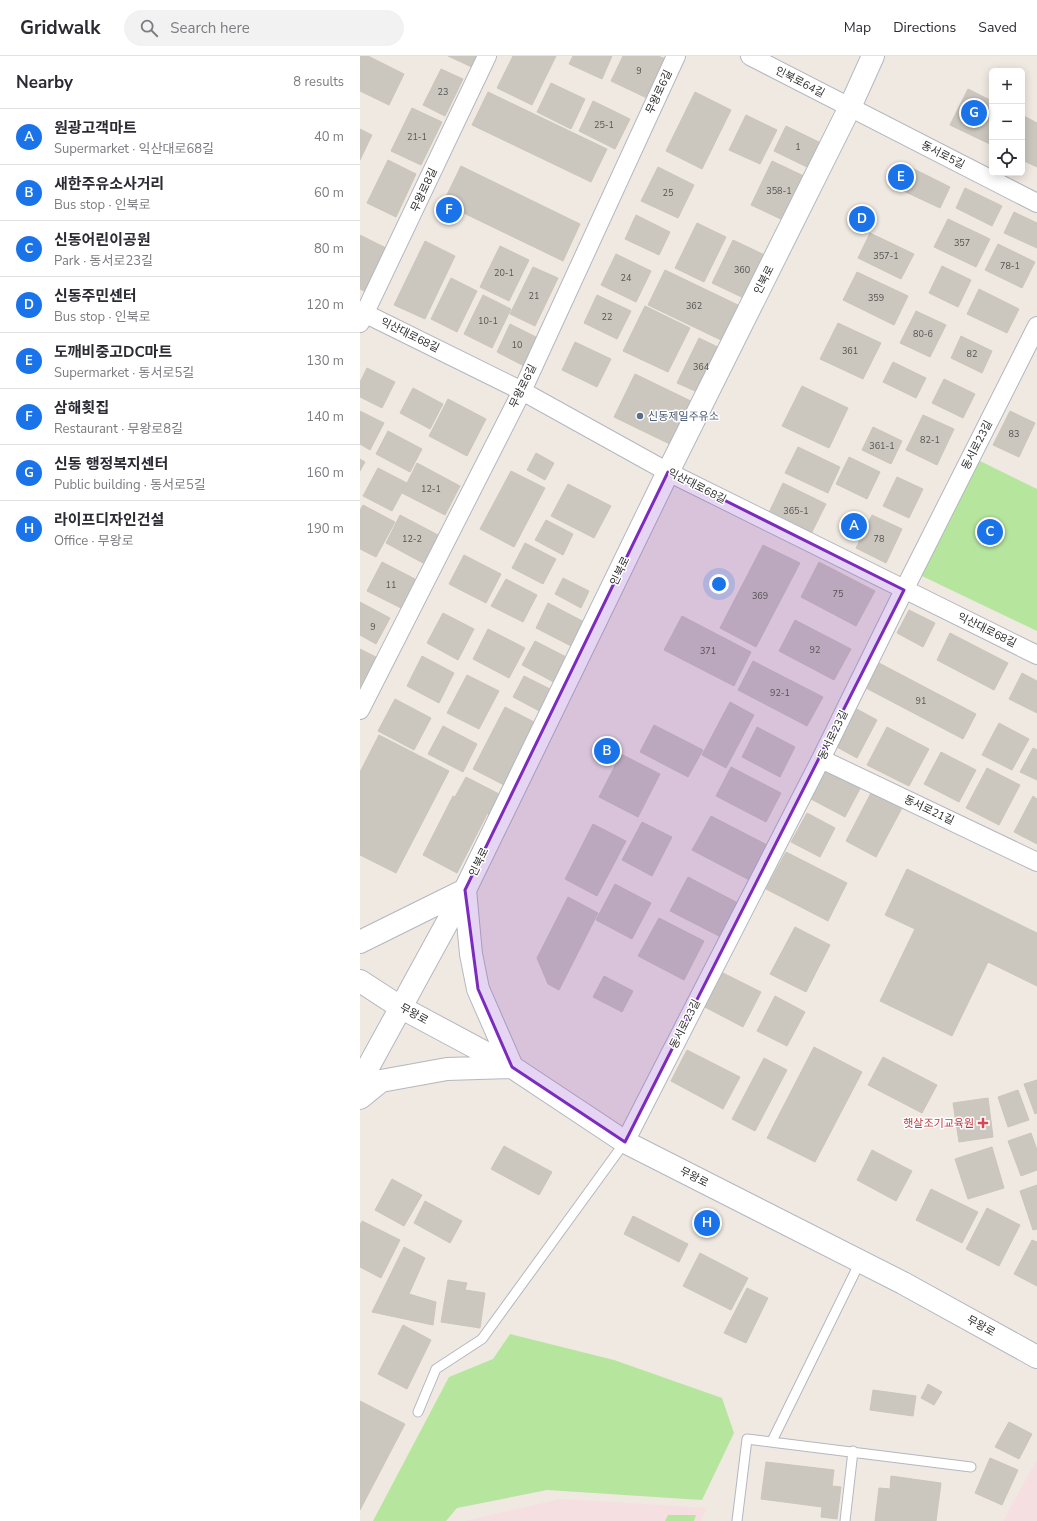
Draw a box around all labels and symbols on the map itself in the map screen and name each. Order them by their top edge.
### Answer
street label: 인북로64길 [773,63,827,101]
house number: 9 [636,65,642,77]
street label: 무왕로6길 [642,67,676,117]
house number: 23 [438,86,448,98]
pin: G [961,98,987,128]
house number: 25-1 [594,119,614,131]
house number: 21-1 [407,131,427,143]
street label: 동서로5길 [919,138,967,172]
house number: 1 [795,141,801,153]
pin: E [888,162,914,192]
street label: 무왕로8길 [407,165,441,215]
house number: 358-1 [766,185,792,197]
house number: 25 [663,187,673,199]
pin: F [436,195,462,225]
pin: D [849,204,875,234]
house number: 357 [954,237,970,249]
house number: 357-1 [873,250,899,262]
house number: 78-1 [1000,260,1020,272]
street label: 인북로 [750,263,778,297]
house number: 360 [734,264,750,276]
house number: 20-1 [494,267,514,279]
house number: 24 [621,272,632,284]
house number: 21 [529,290,539,302]
house number: 359 [868,292,884,304]
house number: 362 [686,300,702,312]
house number: 22 [602,311,612,323]
street label: 익산대로68길 [378,314,442,356]
house number: 10-1 [478,315,498,327]
house number: 80-6 [913,328,933,340]
house number: 10 [512,339,522,351]
house number: 361 [842,345,858,357]
house number: 82 [967,348,977,360]
house number: 364 [693,361,710,373]
street label: 무왕로6길 [506,362,540,410]
place label: 신동제일주유소 [648,409,719,424]
marker: 신동제일주유소 [635,411,645,421]
street label: 동서로23길 [958,418,996,472]
house number: 83 [1009,428,1019,440]
house number: 82-1 [920,434,940,446]
house number: 361-1 [869,440,895,452]
street label: 익산대로68길 [665,465,729,507]
house number: 12-1 [421,483,441,495]
house number: 365-1 [783,505,809,517]
pin: A [841,511,867,541]
pin: C [977,517,1003,547]
house number: 12-2 [402,533,422,545]
house number: 78 [874,533,884,545]
street label: 인북로 [607,554,633,588]
your location [709,574,729,594]
house number: 11 [386,579,396,591]
house number: 75 [833,588,843,600]
house number: 369 [752,590,768,602]
street label: 익산대로68길 [955,609,1019,651]
house number: 9 [370,621,376,633]
house number: 92 [810,644,820,656]
house number: 371 [700,645,716,657]
house number: 92-1 [770,687,790,699]
house number: 91 [916,695,926,707]
street label: 동서로23길 [814,708,852,762]
pin: B [594,736,620,766]
street label: 동서로21길 [902,792,956,828]
street label: 인북로 [466,845,492,879]
street label: 동서로23길 [666,997,704,1051]
street label: 무왕로 [397,1000,431,1028]
place label: 햇살조기교육원 [903,1116,974,1131]
marker: 햇살조기교육원 [977,1117,989,1129]
street label: 무왕로 [677,1163,711,1191]
pin: H [694,1208,720,1238]
street label: 무왕로 [964,1312,998,1340]

